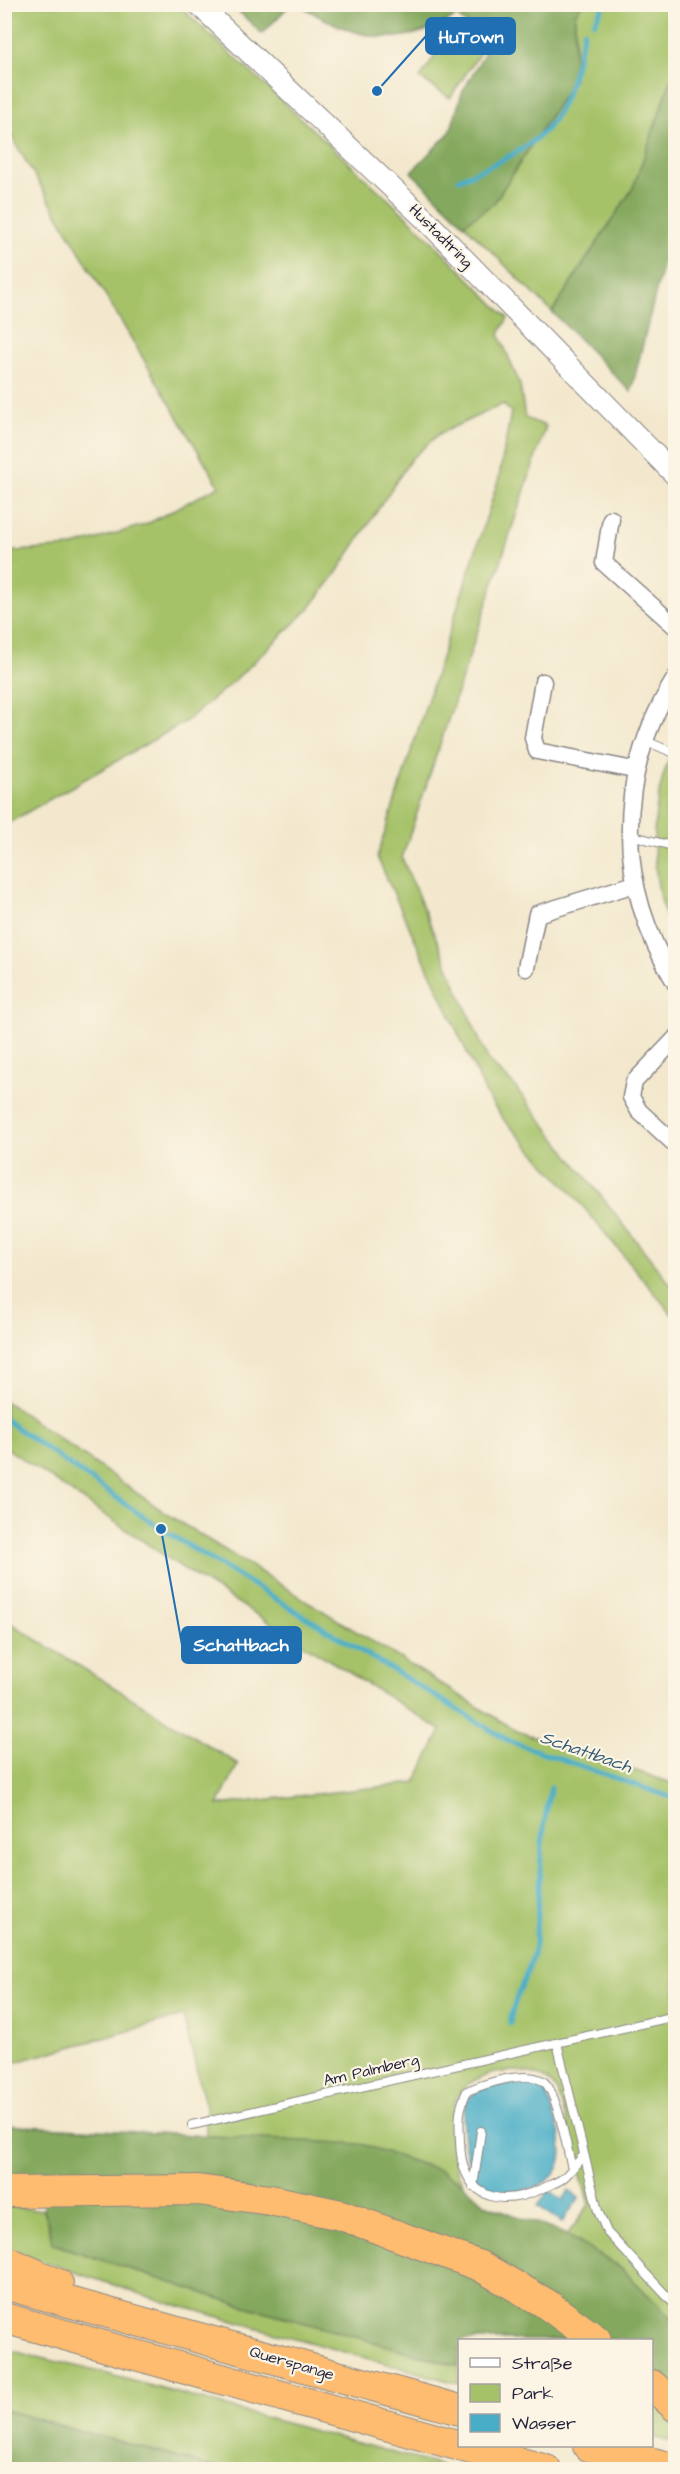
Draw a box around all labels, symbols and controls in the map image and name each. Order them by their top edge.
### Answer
callout: HuTown [426,18,515,54]
text: HuTown [439,25,503,50]
street label: Hustadtring [403,199,478,274]
callout: Schattbach [182,1627,301,1663]
text: Schattbach [192,1633,290,1658]
water label: Schattbach [537,1725,636,1780]
street label: Am Palmberg [321,2048,421,2093]
legend [458,2339,653,2447]
street label: Querspange [247,2340,337,2387]
text: Straße [512,2351,573,2376]
text: Park [512,2381,554,2406]
text: Wasser [512,2411,576,2436]

